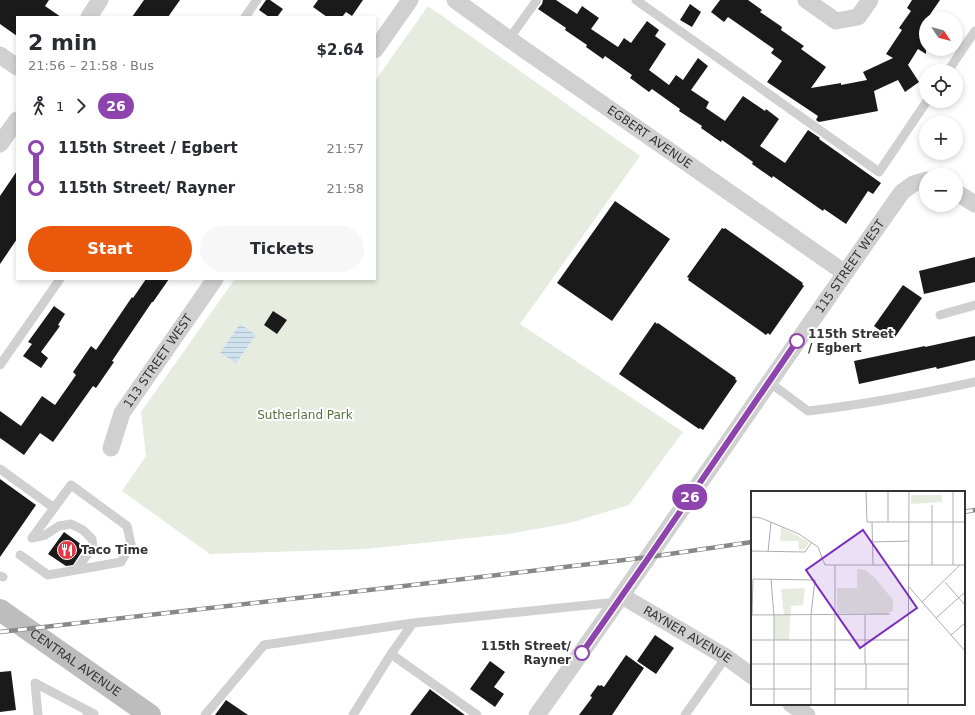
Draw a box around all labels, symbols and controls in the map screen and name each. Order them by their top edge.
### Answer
north arrow [919,12,963,56]
map controls [919,12,963,212]
text: 2 min [28,30,97,55]
text: $2.64 [317,41,364,59]
text: 21:56 – 21:58 · Bus [28,58,154,73]
button: locate [919,64,963,108]
icon: walk [28,95,50,117]
icon: forward [70,95,92,117]
text: 26 [106,98,126,114]
text: 1 [56,99,64,114]
street label: EGBERT AVENUE [605,103,695,171]
button: + [919,116,963,160]
text: 115th Street / Egbert [58,139,238,157]
text: 21:57 [327,141,364,156]
button: − [919,168,963,212]
text: 115th Street/ Rayner [58,179,235,197]
text: 21:58 [327,181,364,196]
street label: 115 STREET WEST [812,216,888,316]
button: Start [28,226,192,272]
button: Tickets [200,226,364,272]
street label: 113 STREET WEST [121,311,196,411]
place label: 115th Street / Egbert [808,327,894,355]
marker: 115th Street / Egbert [789,333,805,349]
park label: Sutherland Park [257,408,353,422]
line badge: 26 [672,484,708,510]
text: 26 [680,489,700,505]
inset map [751,491,965,705]
restaurant icon: Taco Time [56,539,78,561]
place label: Taco Time [81,543,148,557]
street label: RAYNER AVENUE [641,603,734,666]
street label: CENTRAL AVENUE [27,626,123,699]
place label: 115th Street/ Rayner [481,639,572,667]
marker: 115th Street/ Rayner [574,645,590,661]

